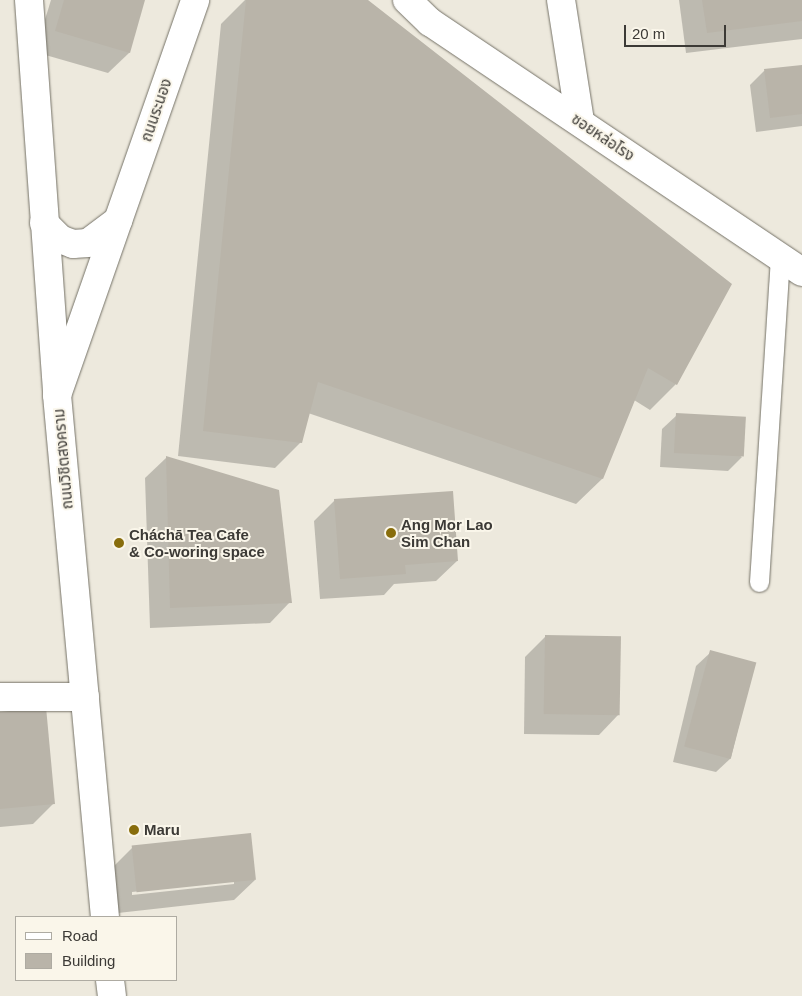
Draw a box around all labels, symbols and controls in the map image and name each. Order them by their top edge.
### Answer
scale bar [627,15,730,47]
text: 20 m [632,25,665,42]
street label: ถนนระนอง [137,76,175,144]
street label: ซอยหล่อโรง [568,109,638,165]
street label: ถนนวิชิตสงคราม [50,408,76,510]
place label: Ang Mor Lao Sim Chan [401,515,493,550]
place label: Cháchā Tea Cafe & Co-woring space [129,525,265,560]
marker: Ang Mor Lao Sim Chan [385,527,397,539]
marker: Cháchā Tea Cafe & Co-woring space [113,537,125,549]
place label: Maru [144,821,180,839]
marker: Maru [128,824,140,836]
legend [15,916,178,981]
text: Road [62,927,98,944]
text: Building [62,952,115,969]

